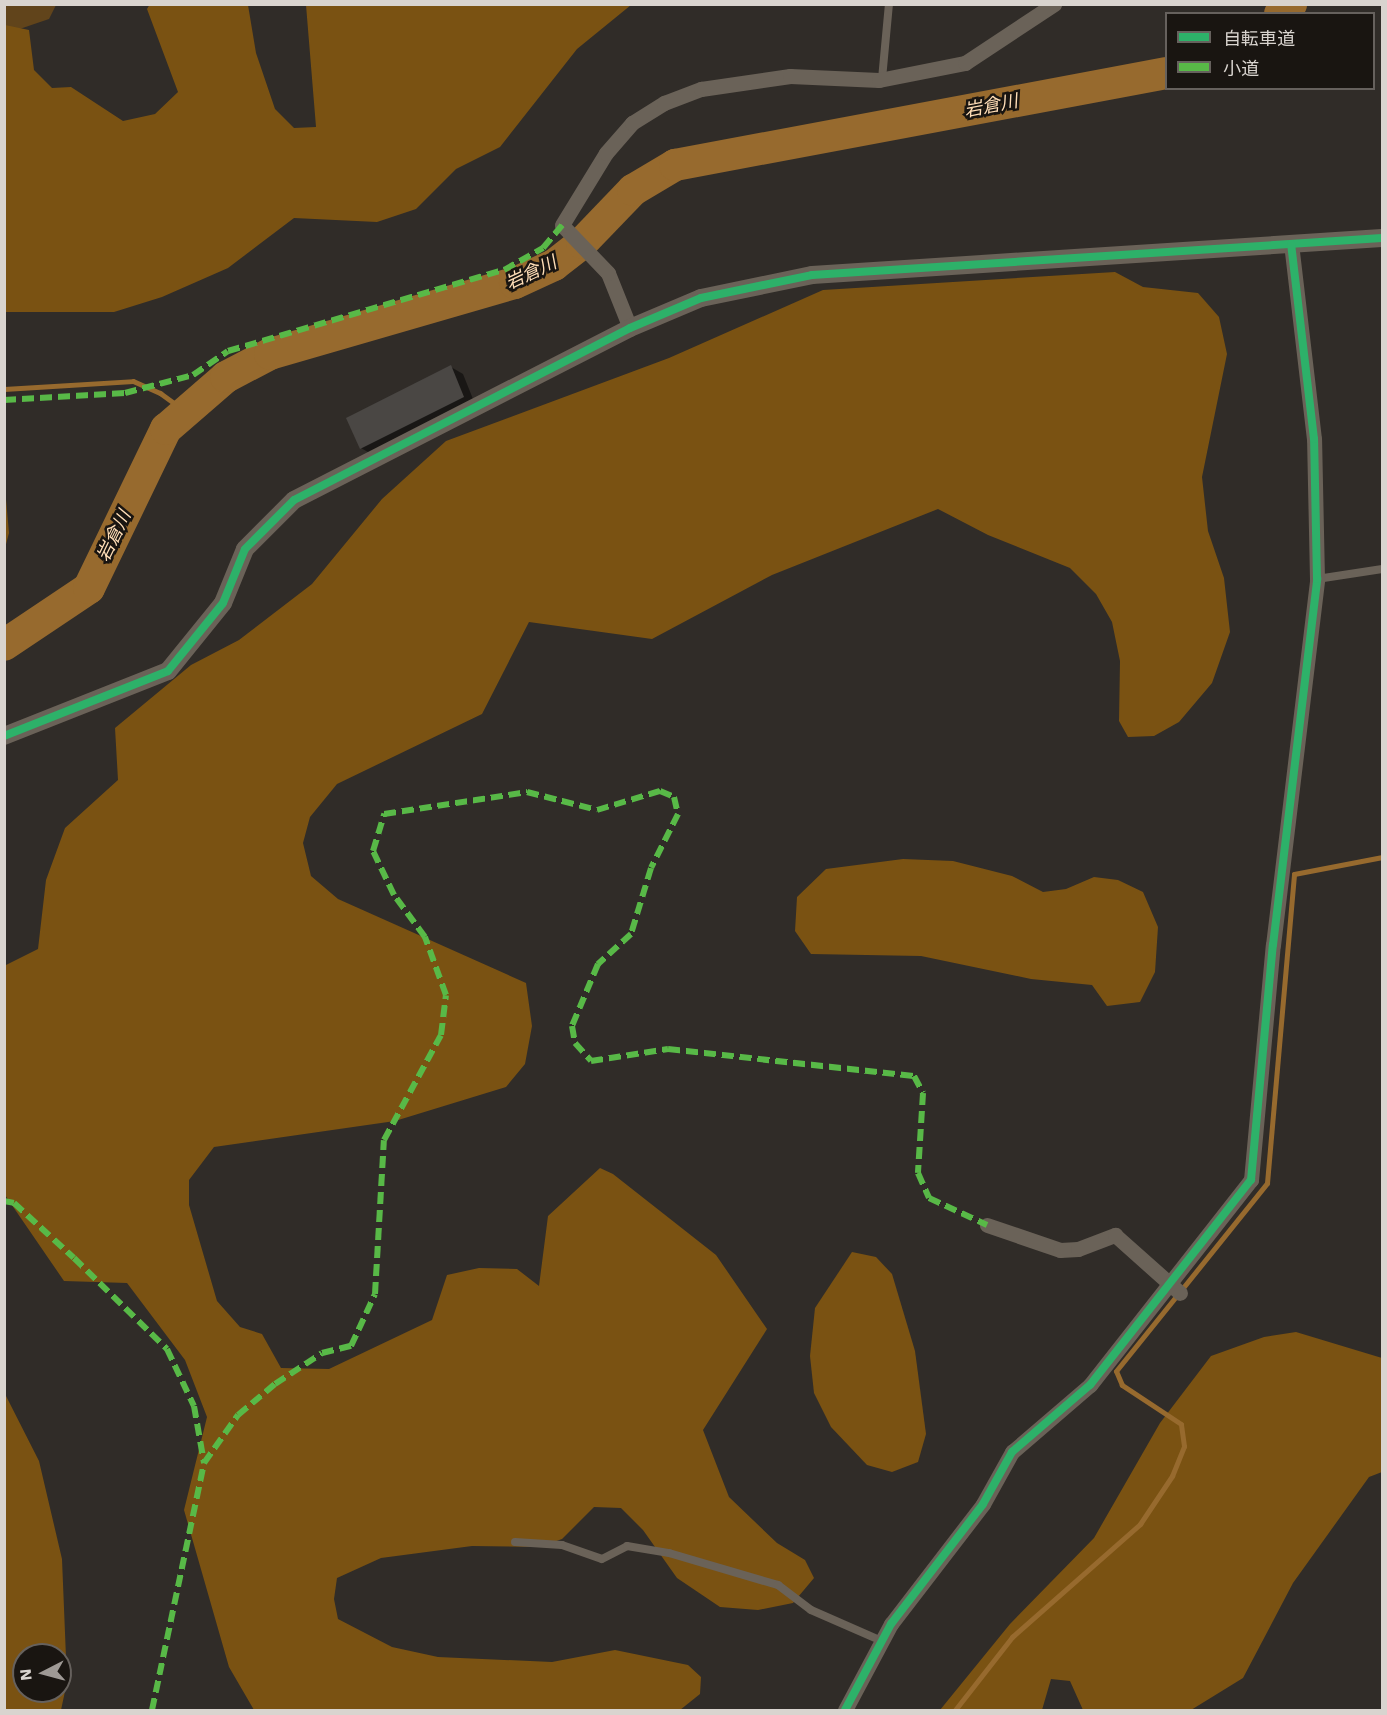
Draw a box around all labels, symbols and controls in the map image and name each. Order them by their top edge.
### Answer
legend [1165,12,1375,90]
text: 自転車道 [1223,28,1295,49]
text: 小道 [1223,58,1259,79]
water label: 岩倉川 [962,90,1020,122]
water label: 岩倉川 [502,252,560,294]
water label: 岩倉川 [92,507,136,565]
north arrow [12,1643,72,1703]
text: N [16,1668,36,1682]

